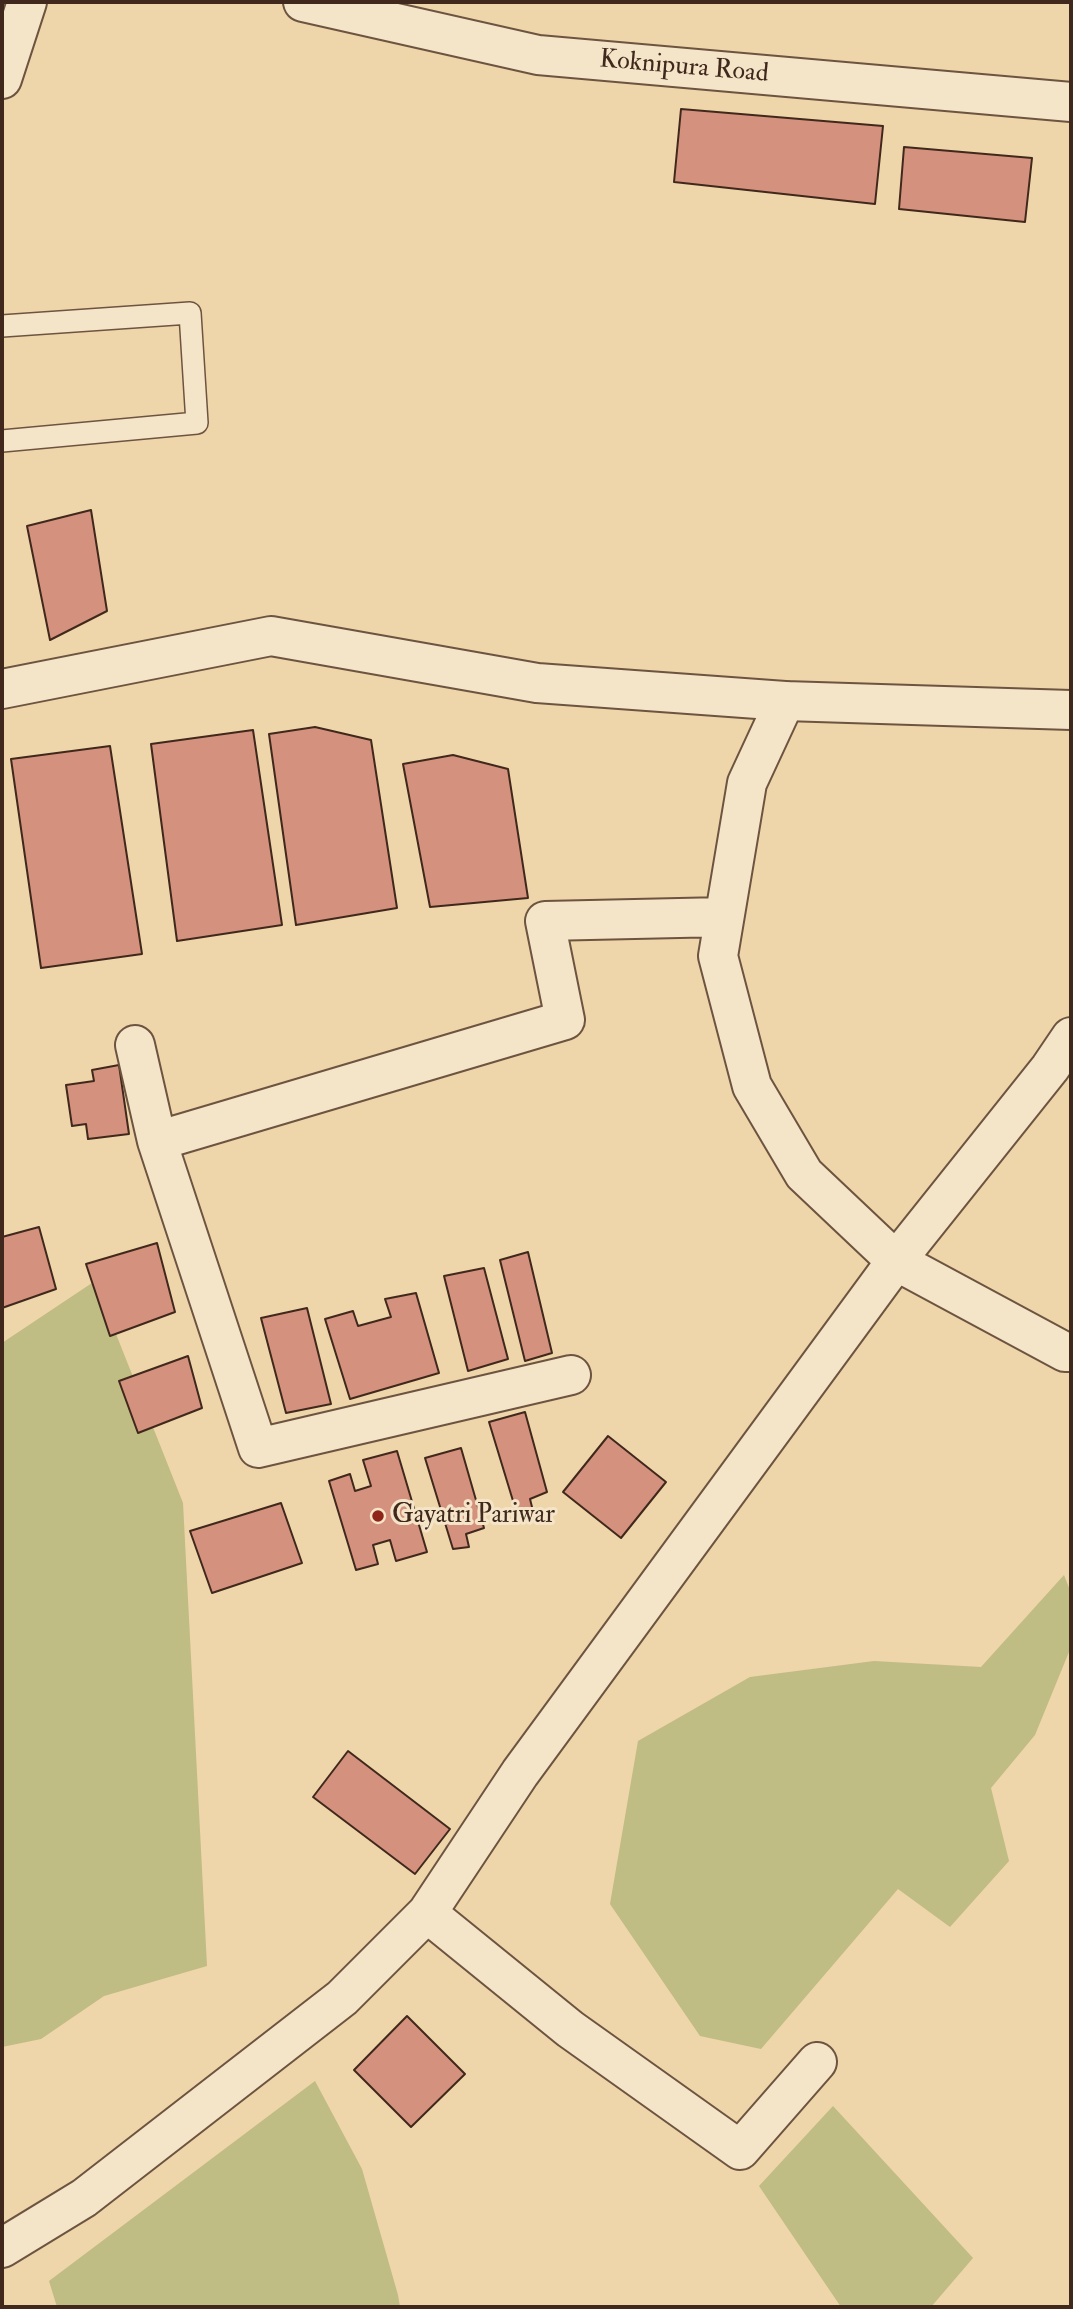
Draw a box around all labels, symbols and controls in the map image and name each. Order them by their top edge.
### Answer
street label: Koknipura Road [598,45,770,91]
place label: Gayatri Pariwar [392,1500,555,1532]
marker: Gayatri Pariwar [370,1508,386,1524]

